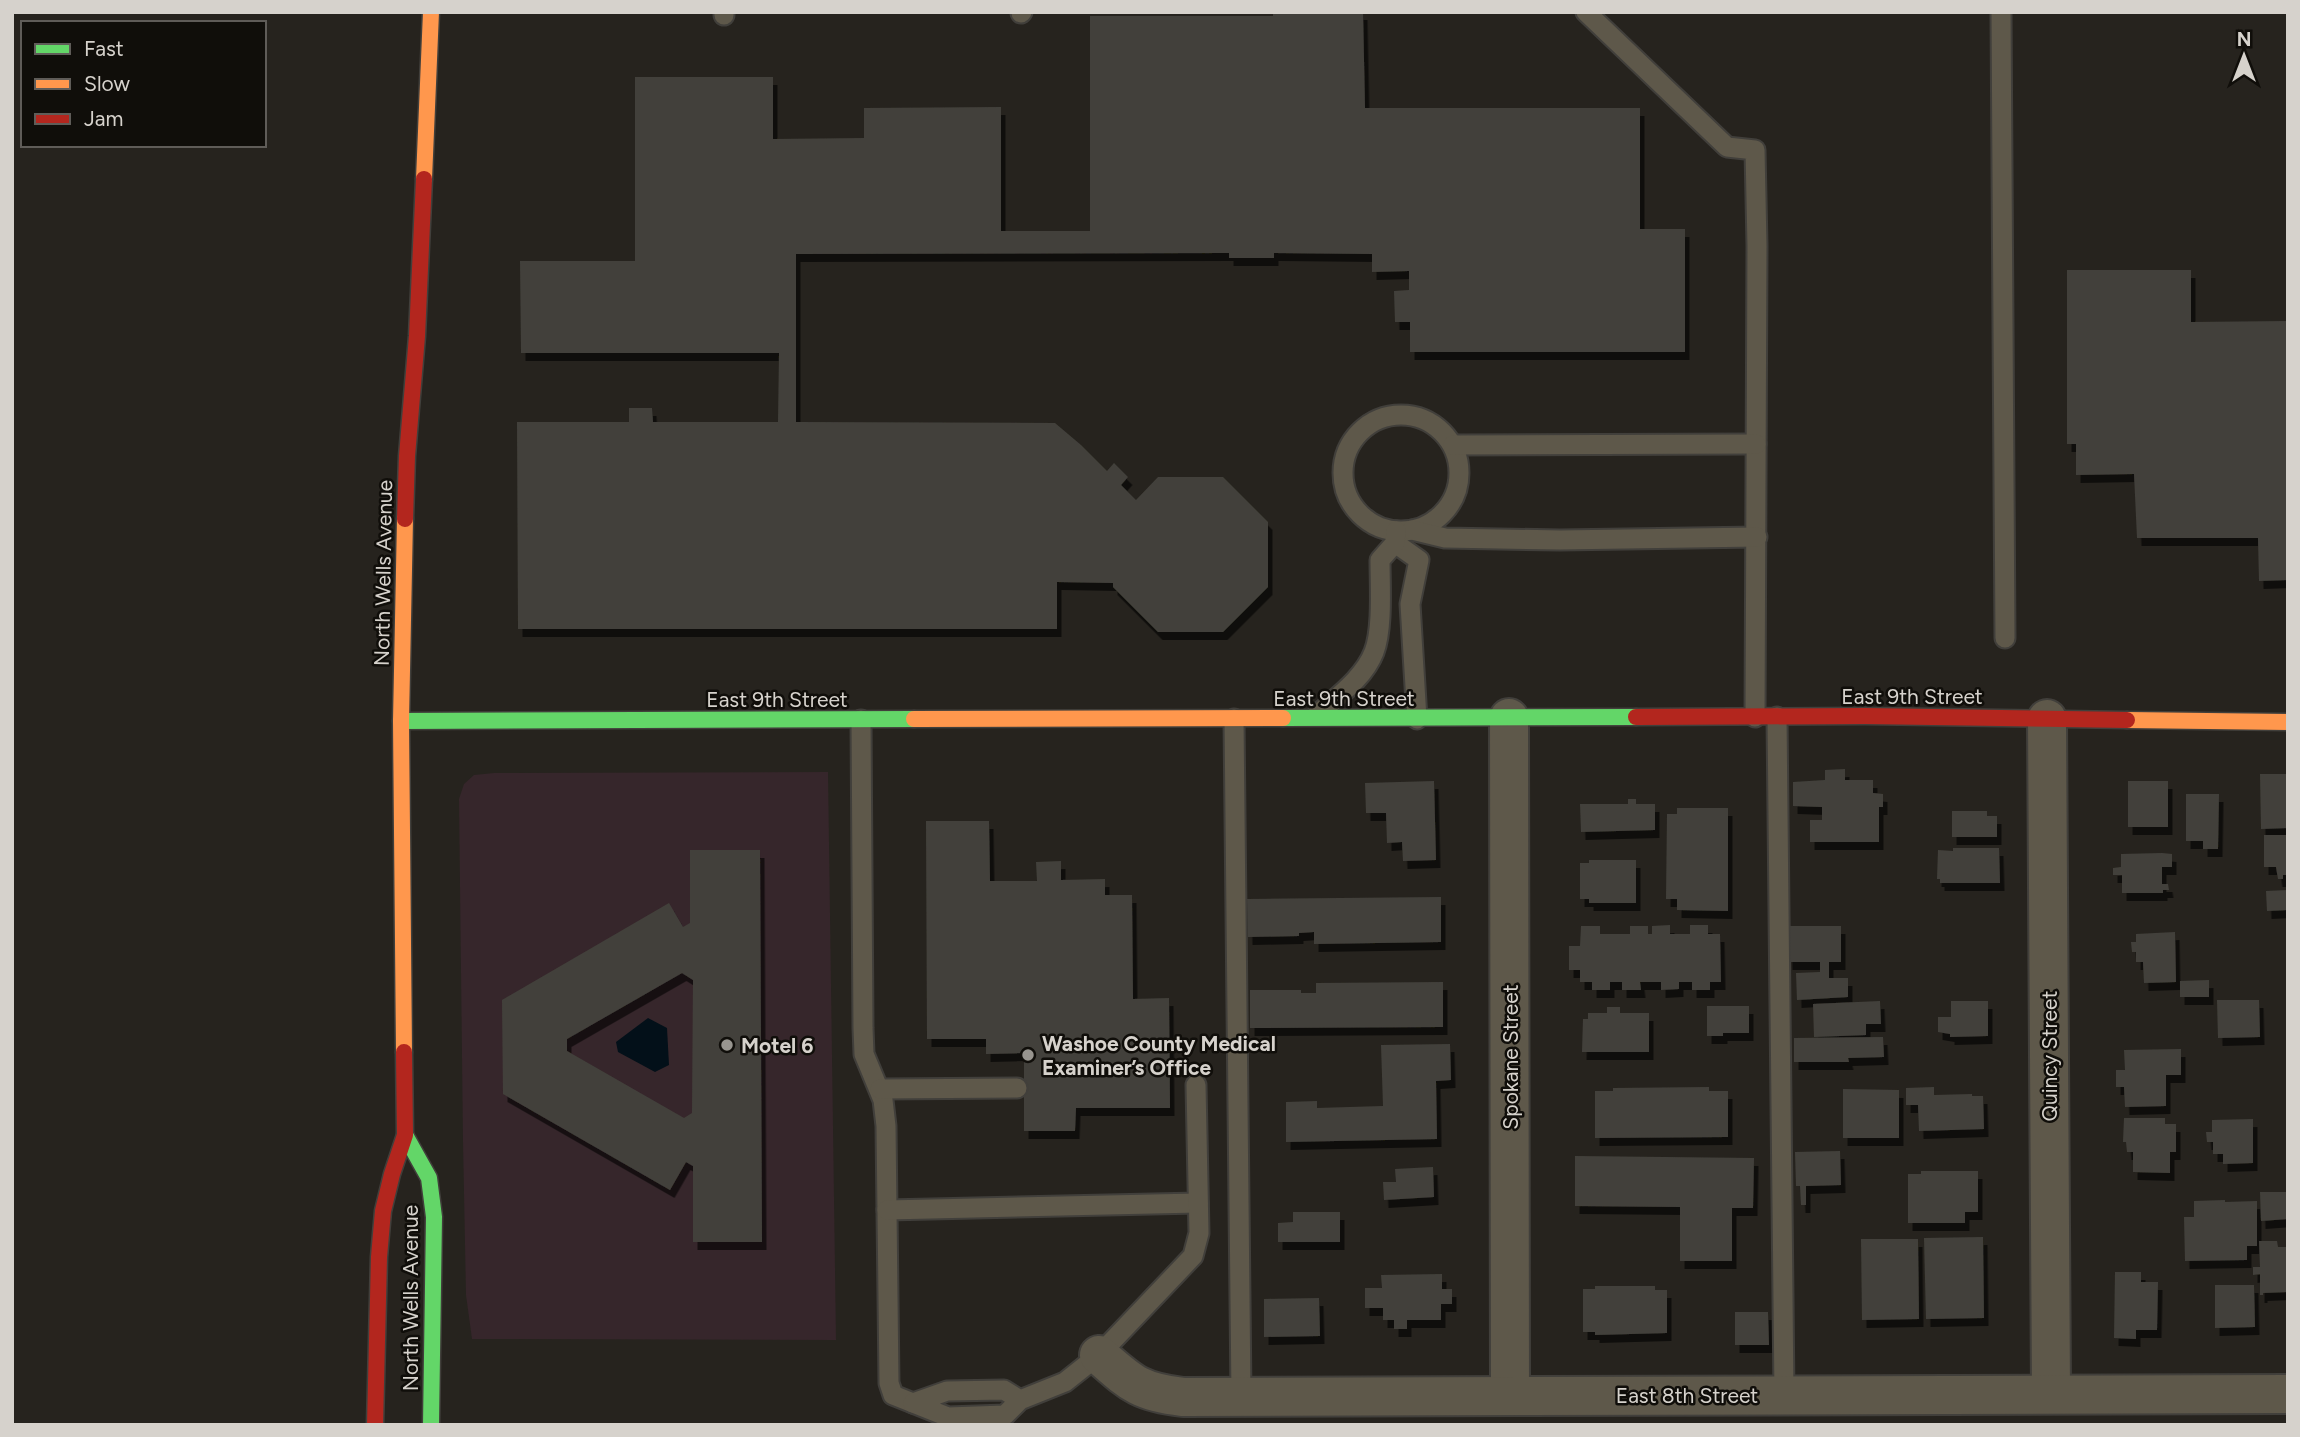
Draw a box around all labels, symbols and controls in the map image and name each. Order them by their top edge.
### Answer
legend [21,21,266,147]
north arrow [2209,21,2279,91]
text: N [2237,28,2251,51]
text: Fast [84,36,124,61]
text: Slow [84,71,130,96]
text: Jam [84,106,123,131]
street label: North Wells Avenue [369,480,397,666]
street label: East 9th Street [1841,684,1983,709]
street label: East 9th Street [1273,686,1415,711]
street label: East 9th Street [706,687,848,712]
street label: Spokane Street [1498,984,1523,1130]
street label: Quincy Street [2037,991,2062,1121]
place label: Washoe County Medical Examiner’s Office [1042,1031,1276,1080]
place label: Motel 6 [741,1033,813,1058]
marker: Motel 6 [719,1037,735,1053]
marker: Washoe County Medical Examiner’s Office [1020,1047,1036,1063]
street label: North Wells Avenue [398,1205,423,1391]
street label: East 8th Street [1616,1383,1758,1408]

